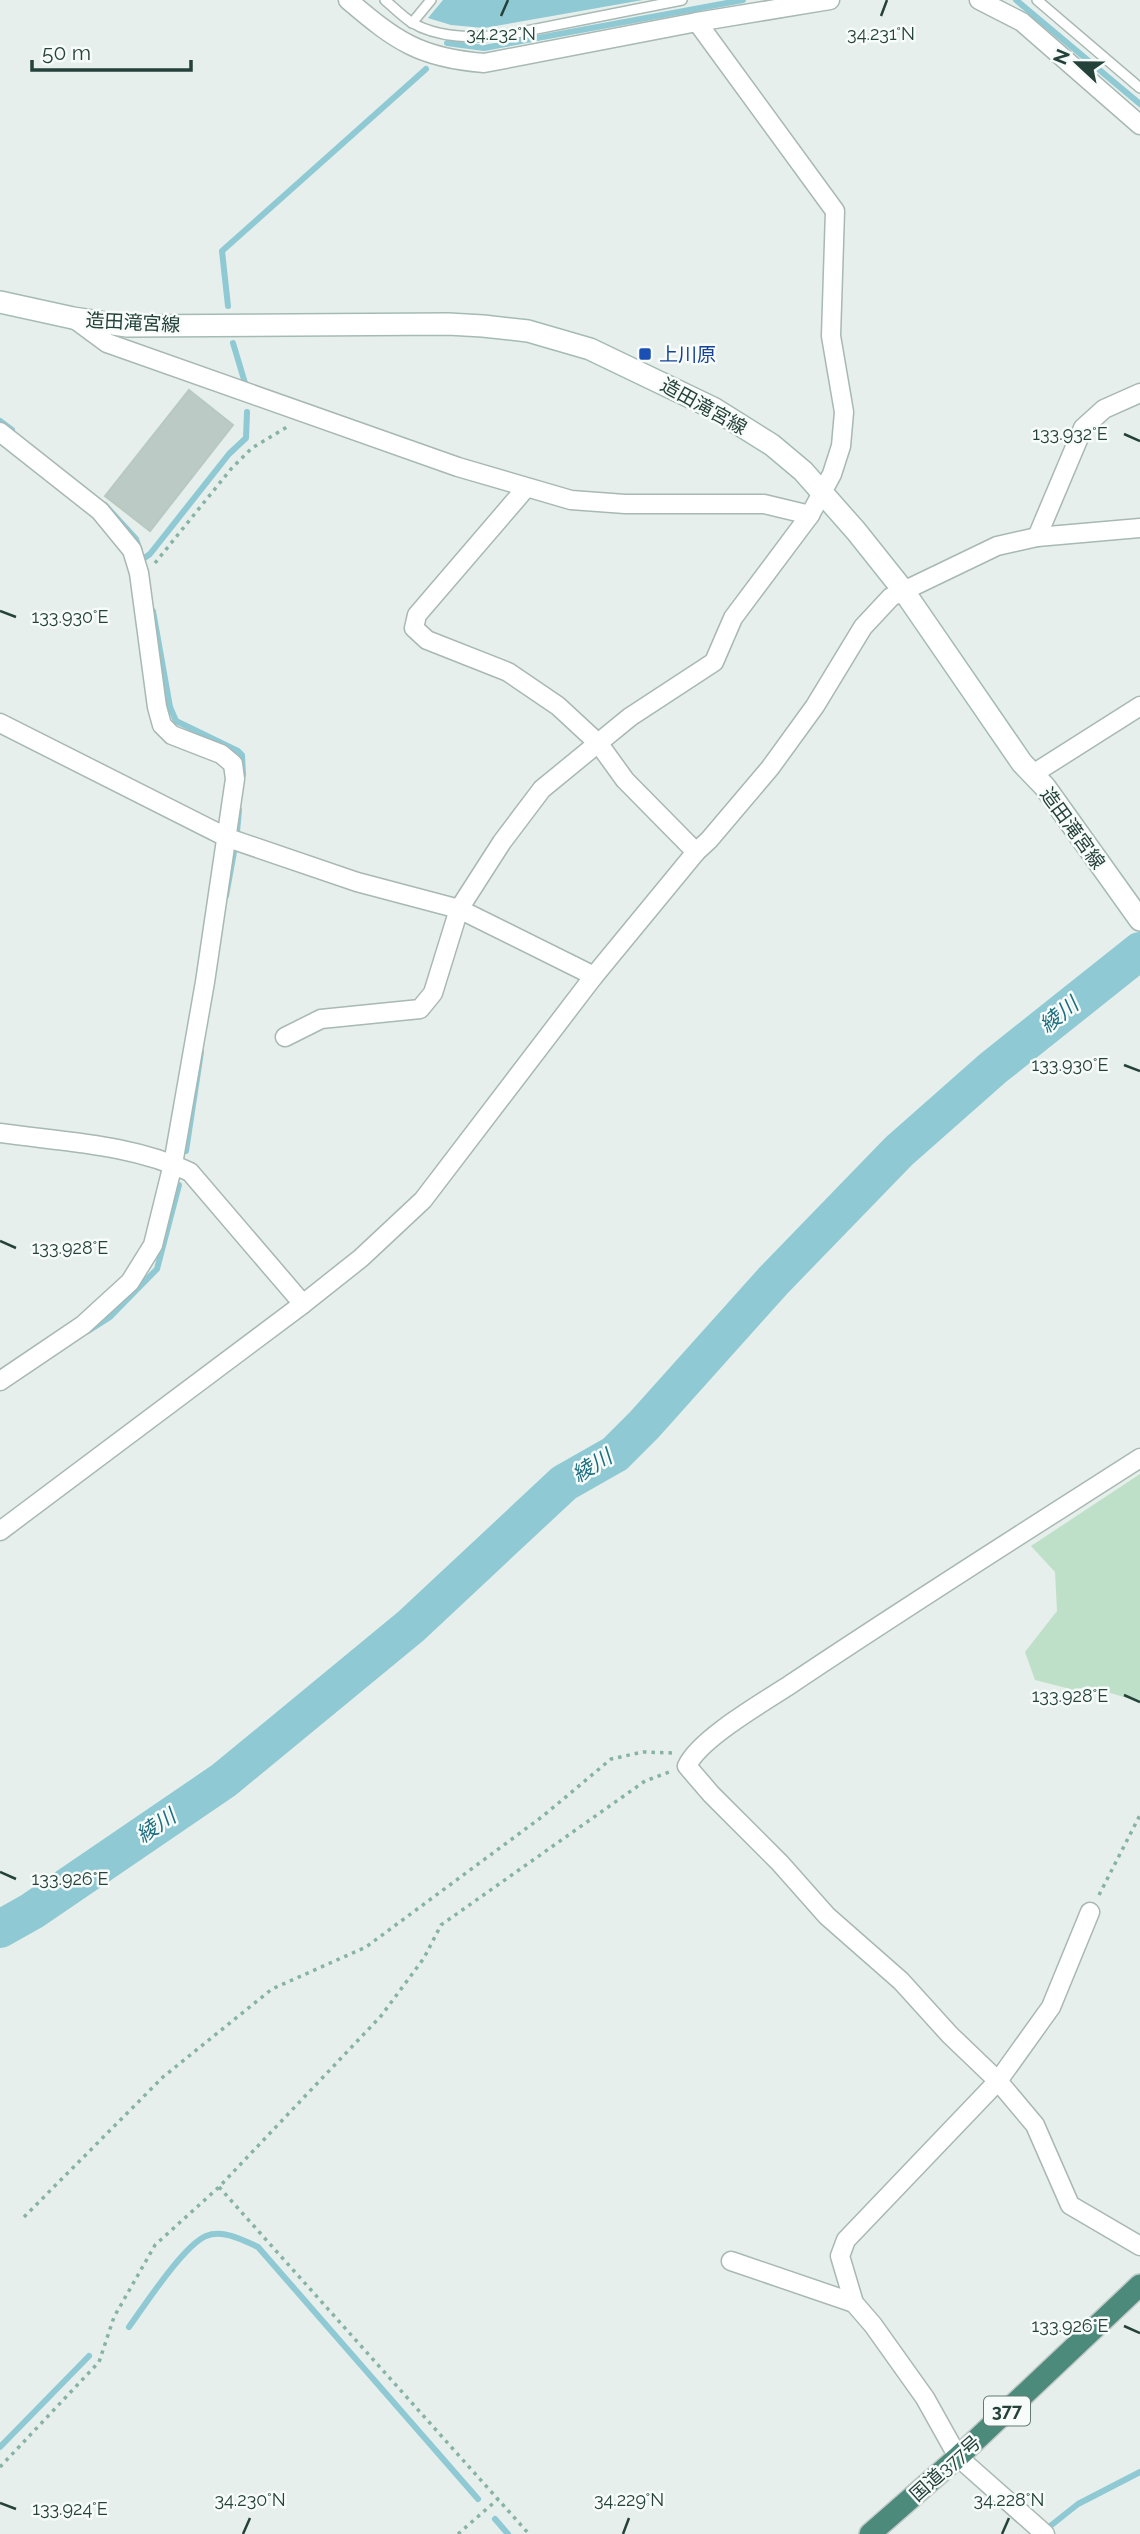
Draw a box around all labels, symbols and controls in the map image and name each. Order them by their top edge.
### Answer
text: 34.232°N [466,23,536,44]
text: 34.231°N [847,23,915,44]
scale bar [32,28,191,72]
north arrow [1042,28,1112,98]
text: 50 m [42,40,91,65]
text: N [1048,46,1074,67]
street label: 造田滝宮線 [85,309,181,335]
place label: 上川原 [659,343,716,365]
marker: 上川原 [637,346,653,362]
street label: 造田滝宮線 [657,373,751,439]
text: 133.932°E [1032,423,1108,444]
text: 133.930°E [32,606,108,627]
street label: 造田滝宮線 [1036,783,1110,873]
water label: 綾川 [1034,990,1084,1038]
text: 133.930°E [1032,1054,1108,1075]
text: 133.928°E [32,1237,108,1258]
water label: 綾川 [567,1443,618,1487]
text: 133.928°E [1032,1685,1108,1706]
water label: 綾川 [131,1802,182,1848]
text: 133.926°E [32,1868,108,1889]
text: 133.926°E [1032,2315,1108,2336]
road number: 377 [984,2396,1030,2426]
street label: 国道377号 [905,2431,985,2505]
text: 34.230°N [214,2489,286,2510]
text: 34.229°N [594,2489,664,2510]
text: 34.228°N [974,2489,1044,2510]
text: 133.924°E [32,2498,108,2519]

